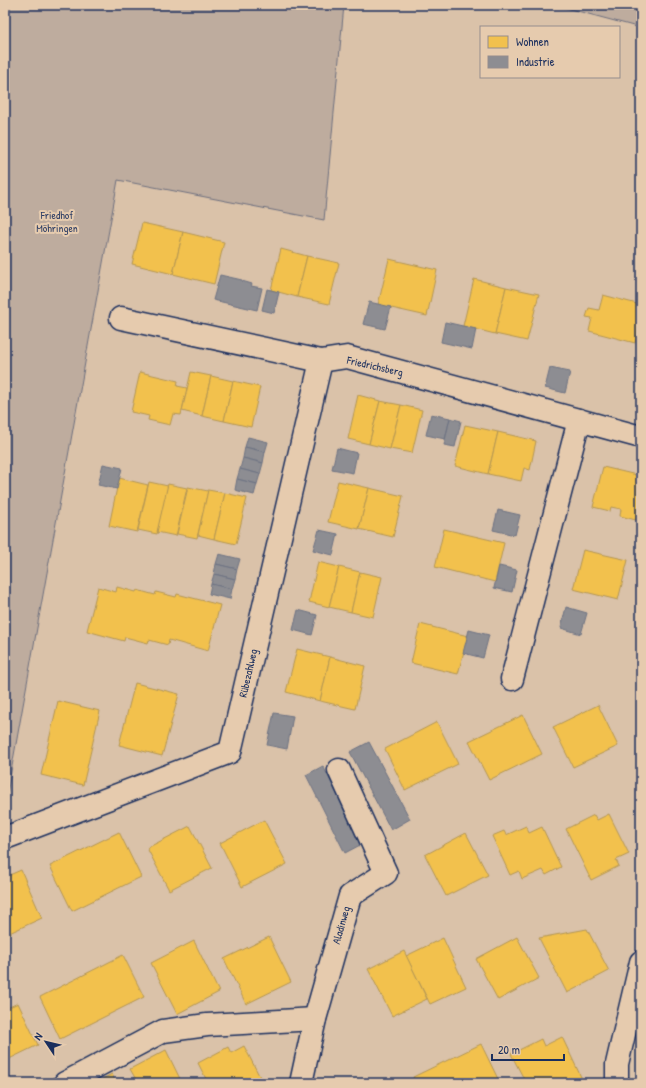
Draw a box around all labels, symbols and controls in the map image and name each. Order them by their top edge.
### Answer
legend [480,26,620,78]
text: Wohnen [516,33,549,50]
text: Industrie [516,53,555,70]
park label: Friedhof Möhringen [36,208,78,235]
street label: Friedrichsberg [345,353,405,379]
street label: Rübezahlweg [236,647,260,699]
street label: Aladinweg [329,904,353,946]
north arrow [26,1022,66,1062]
text: N [30,1030,45,1043]
scale bar [492,1036,564,1062]
text: 20 m [498,1041,520,1058]

